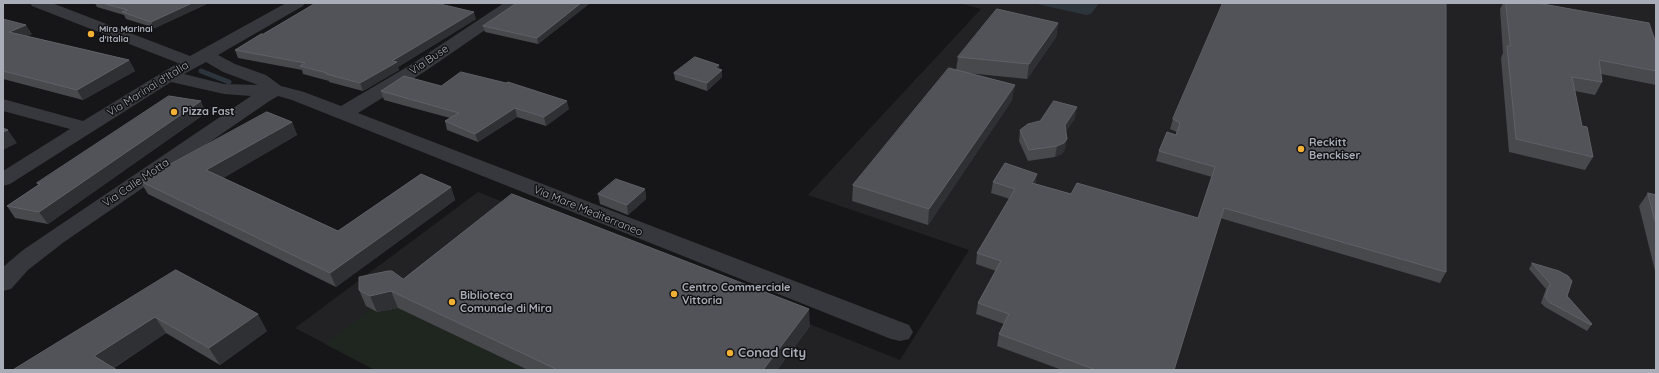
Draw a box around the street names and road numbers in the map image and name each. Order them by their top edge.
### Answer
street label: Via Buse [407,42,451,78]
street label: Via Marinai d'Italia [105,59,191,119]
street label: Via Calle Motta [100,156,172,210]
street label: Via Mare Mediterraneo [531,183,645,239]

